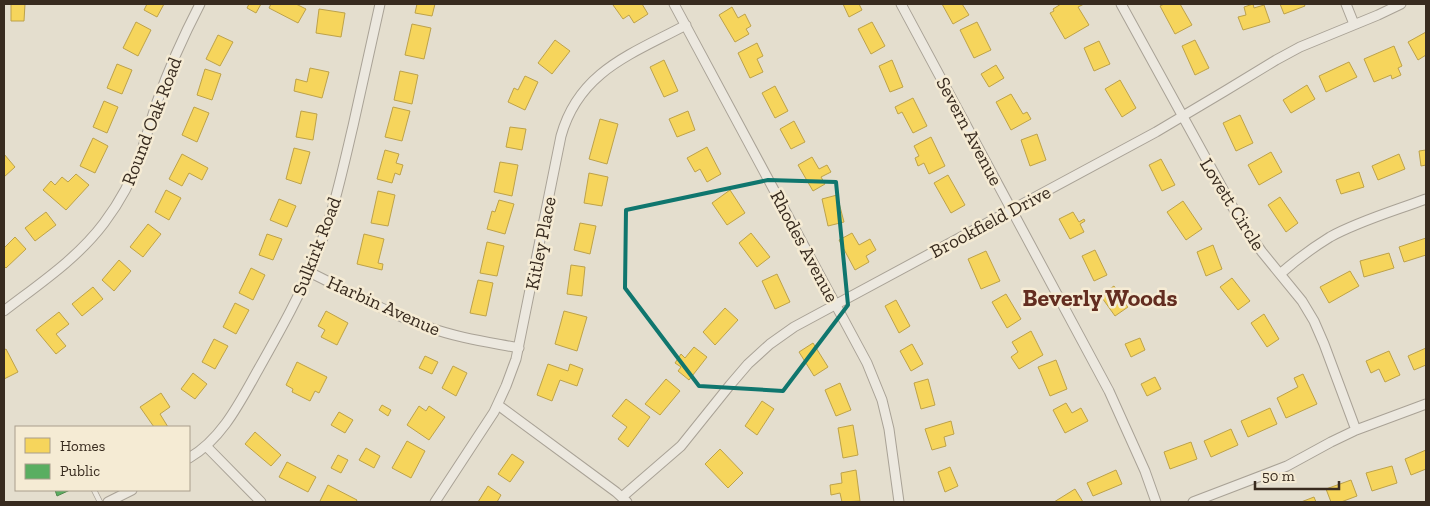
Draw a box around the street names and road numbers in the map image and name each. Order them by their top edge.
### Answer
street label: Round Oak Road [116,53,187,189]
street label: Severn Avenue [931,73,1008,190]
street label: Lovett Circle [1195,154,1270,255]
street label: Brookfield Drive [926,180,1054,263]
street label: Rhodes Avenue [765,186,844,306]
street label: Sulkirk Road [287,193,346,299]
street label: Kitley Place [520,194,561,292]
street label: Harbin Avenue [324,270,444,341]

